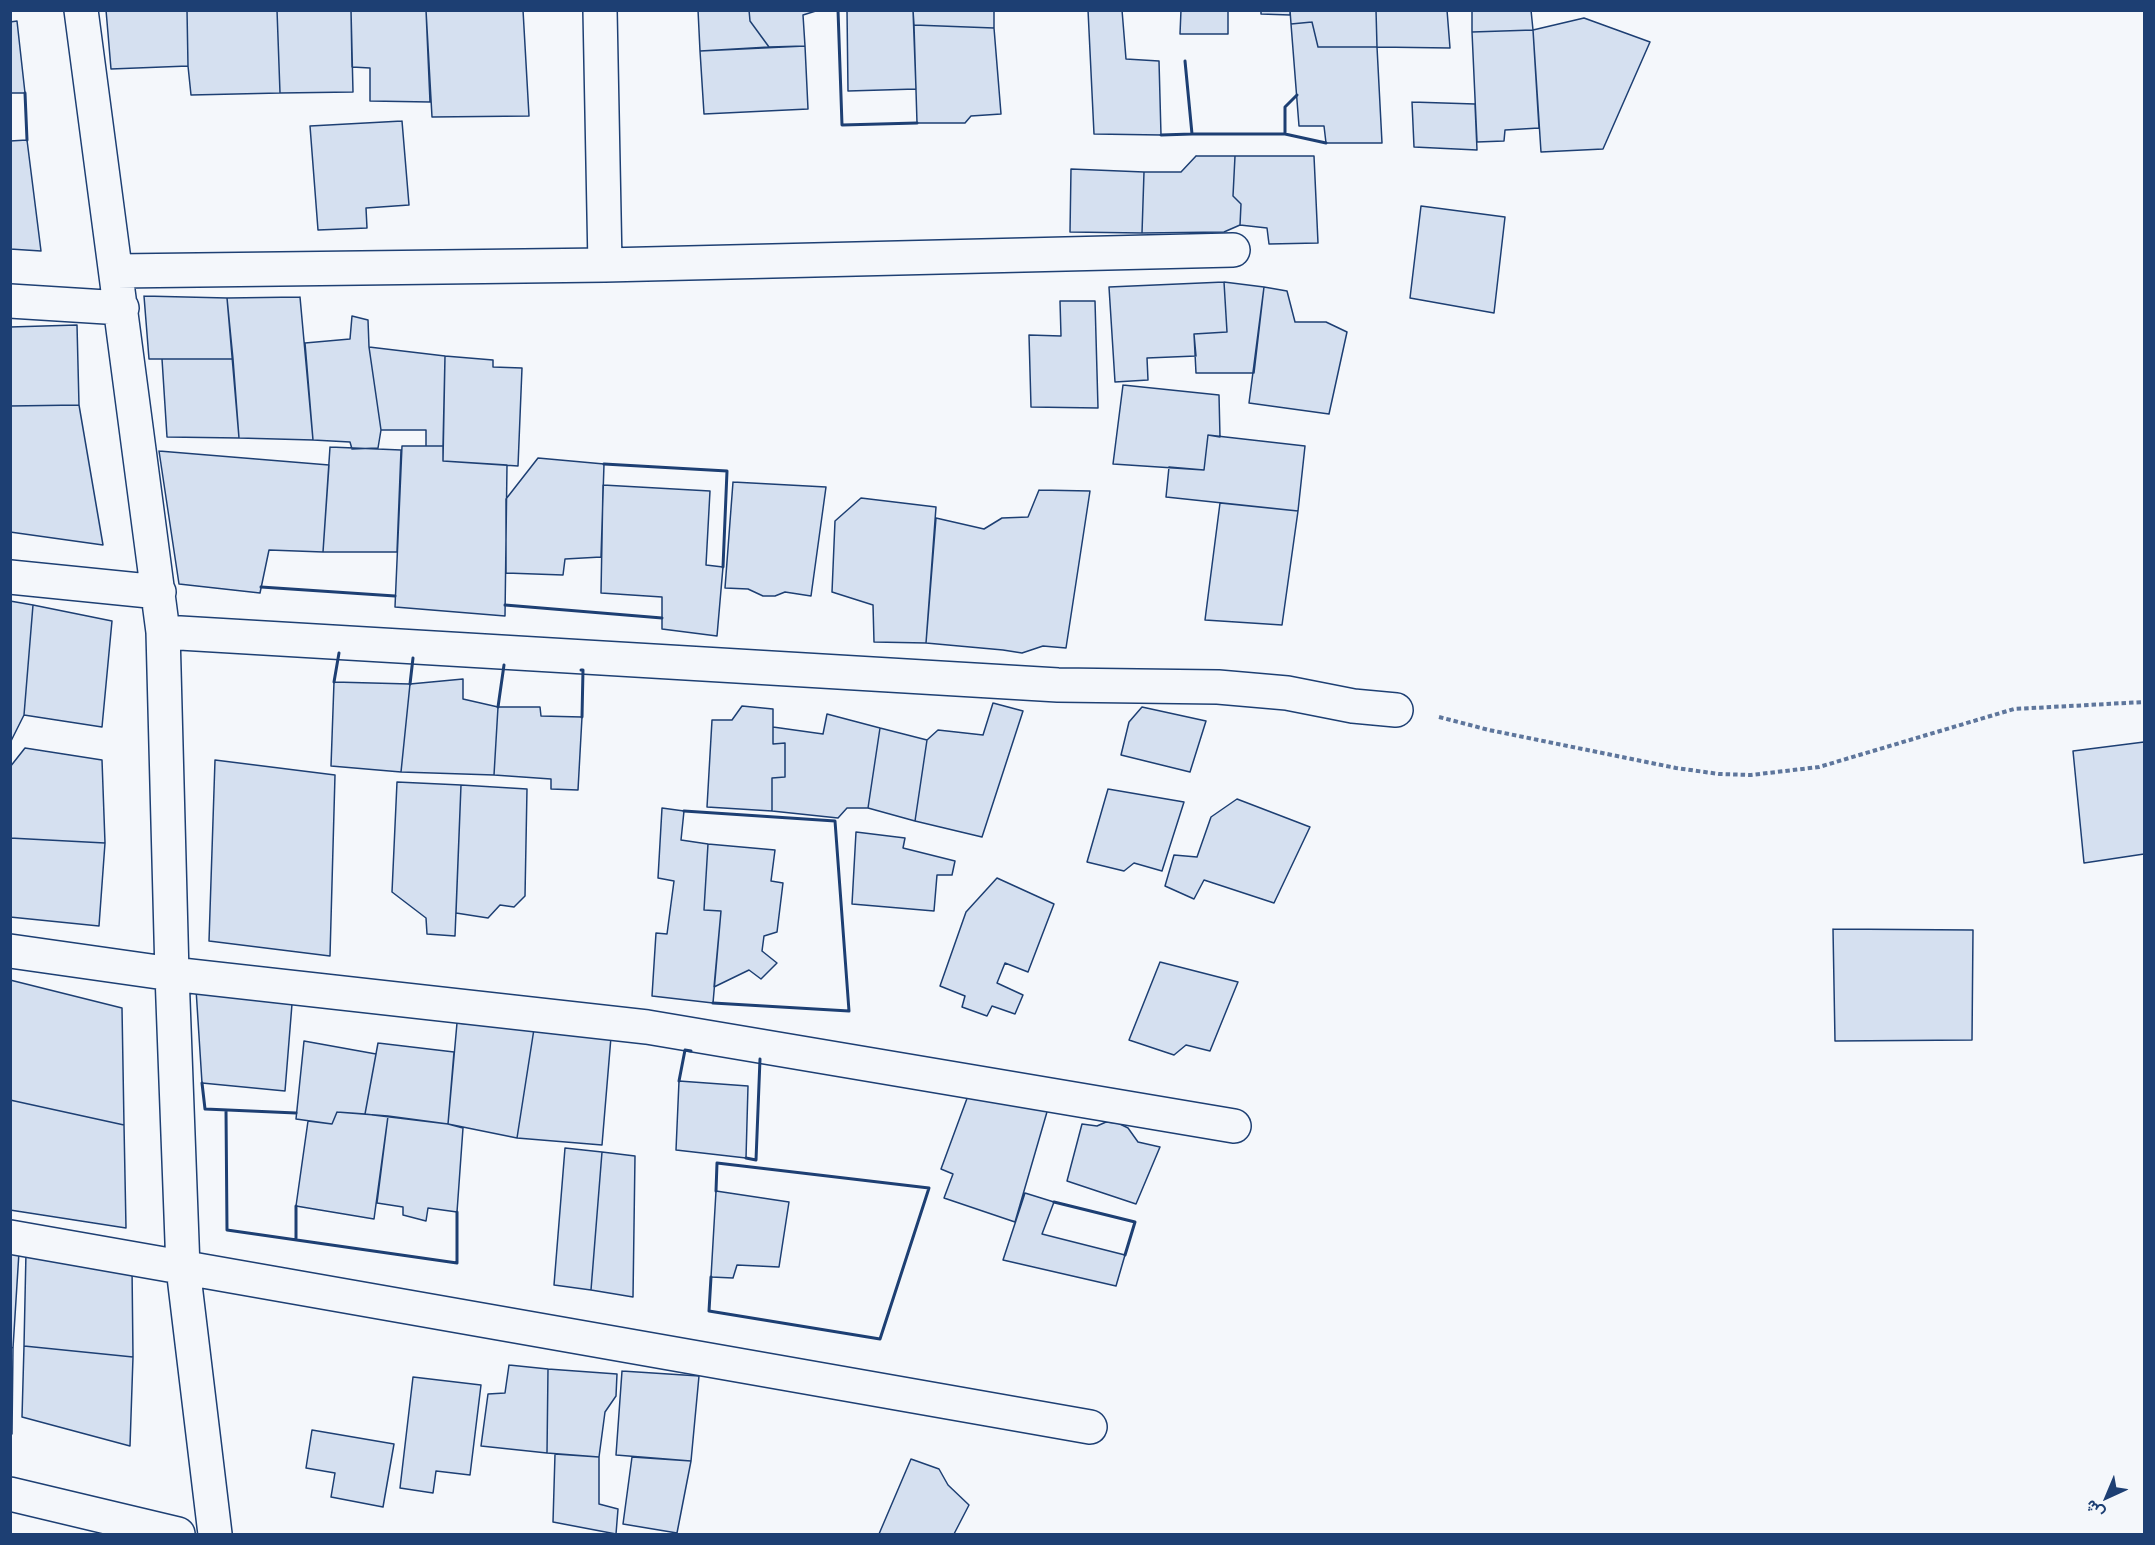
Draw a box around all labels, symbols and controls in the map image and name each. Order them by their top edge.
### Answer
north arrow [2077,1467,2137,1527]
text: ش [2080,1495,2109,1525]

